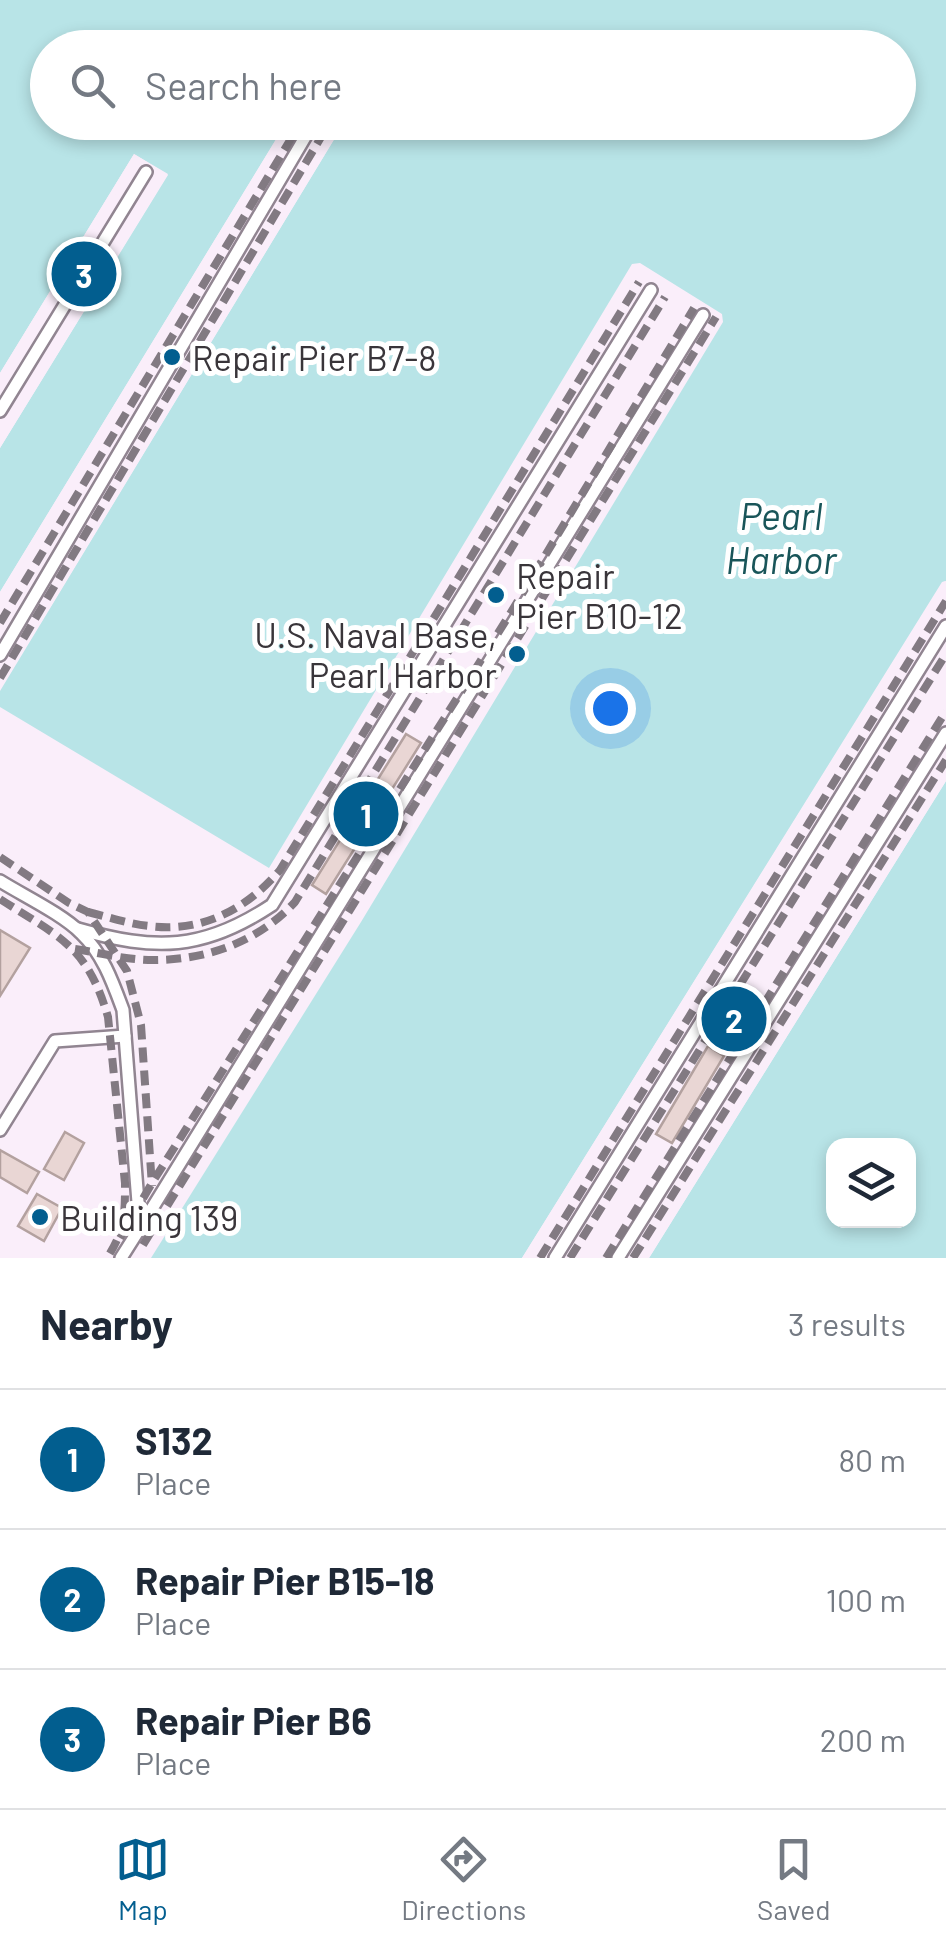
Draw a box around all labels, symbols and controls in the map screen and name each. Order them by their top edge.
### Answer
search box [30,30,916,140]
icon: search [65,58,120,113]
text: Search here [145,62,343,108]
pin: 3 [52,236,116,312]
place label: Repair Pier B7-8 [192,336,436,378]
marker: Repair Pier B7-8 [161,346,183,368]
water label: Pearl Harbor [726,492,838,582]
place label: Repair Pier B10-12 [516,554,683,636]
marker: Repair Pier B10-12 [485,584,507,606]
place label: U.S. Naval Base, Pearl Harbor [254,613,497,695]
marker: U.S. Naval Base, Pearl Harbor [506,643,528,665]
your location [585,683,636,734]
pin: 1 [334,776,398,852]
pin: 2 [702,982,766,1056]
map controls [826,1138,916,1228]
button: layers [826,1138,916,1228]
place label: Building 139 [60,1196,238,1238]
marker: Building 139 [29,1206,51,1228]
text: Nearby [40,1298,173,1348]
text: 3 results [788,1304,906,1342]
text: S132 [135,1417,213,1463]
text: 1 [67,1440,78,1478]
text: 80 m [838,1440,906,1478]
text: Place [135,1463,211,1501]
text: Repair Pier B15-18 [135,1557,435,1603]
text: 2 [64,1580,81,1618]
text: 100 m [826,1580,906,1618]
text: Place [135,1603,211,1641]
text: Repair Pier B6 [135,1697,372,1743]
text: 3 [64,1720,81,1758]
text: 200 m [820,1720,906,1758]
text: Place [135,1743,211,1781]
tab: Map [115,1832,170,1926]
tab: Directions [401,1832,526,1926]
tab: Saved [757,1832,831,1926]

